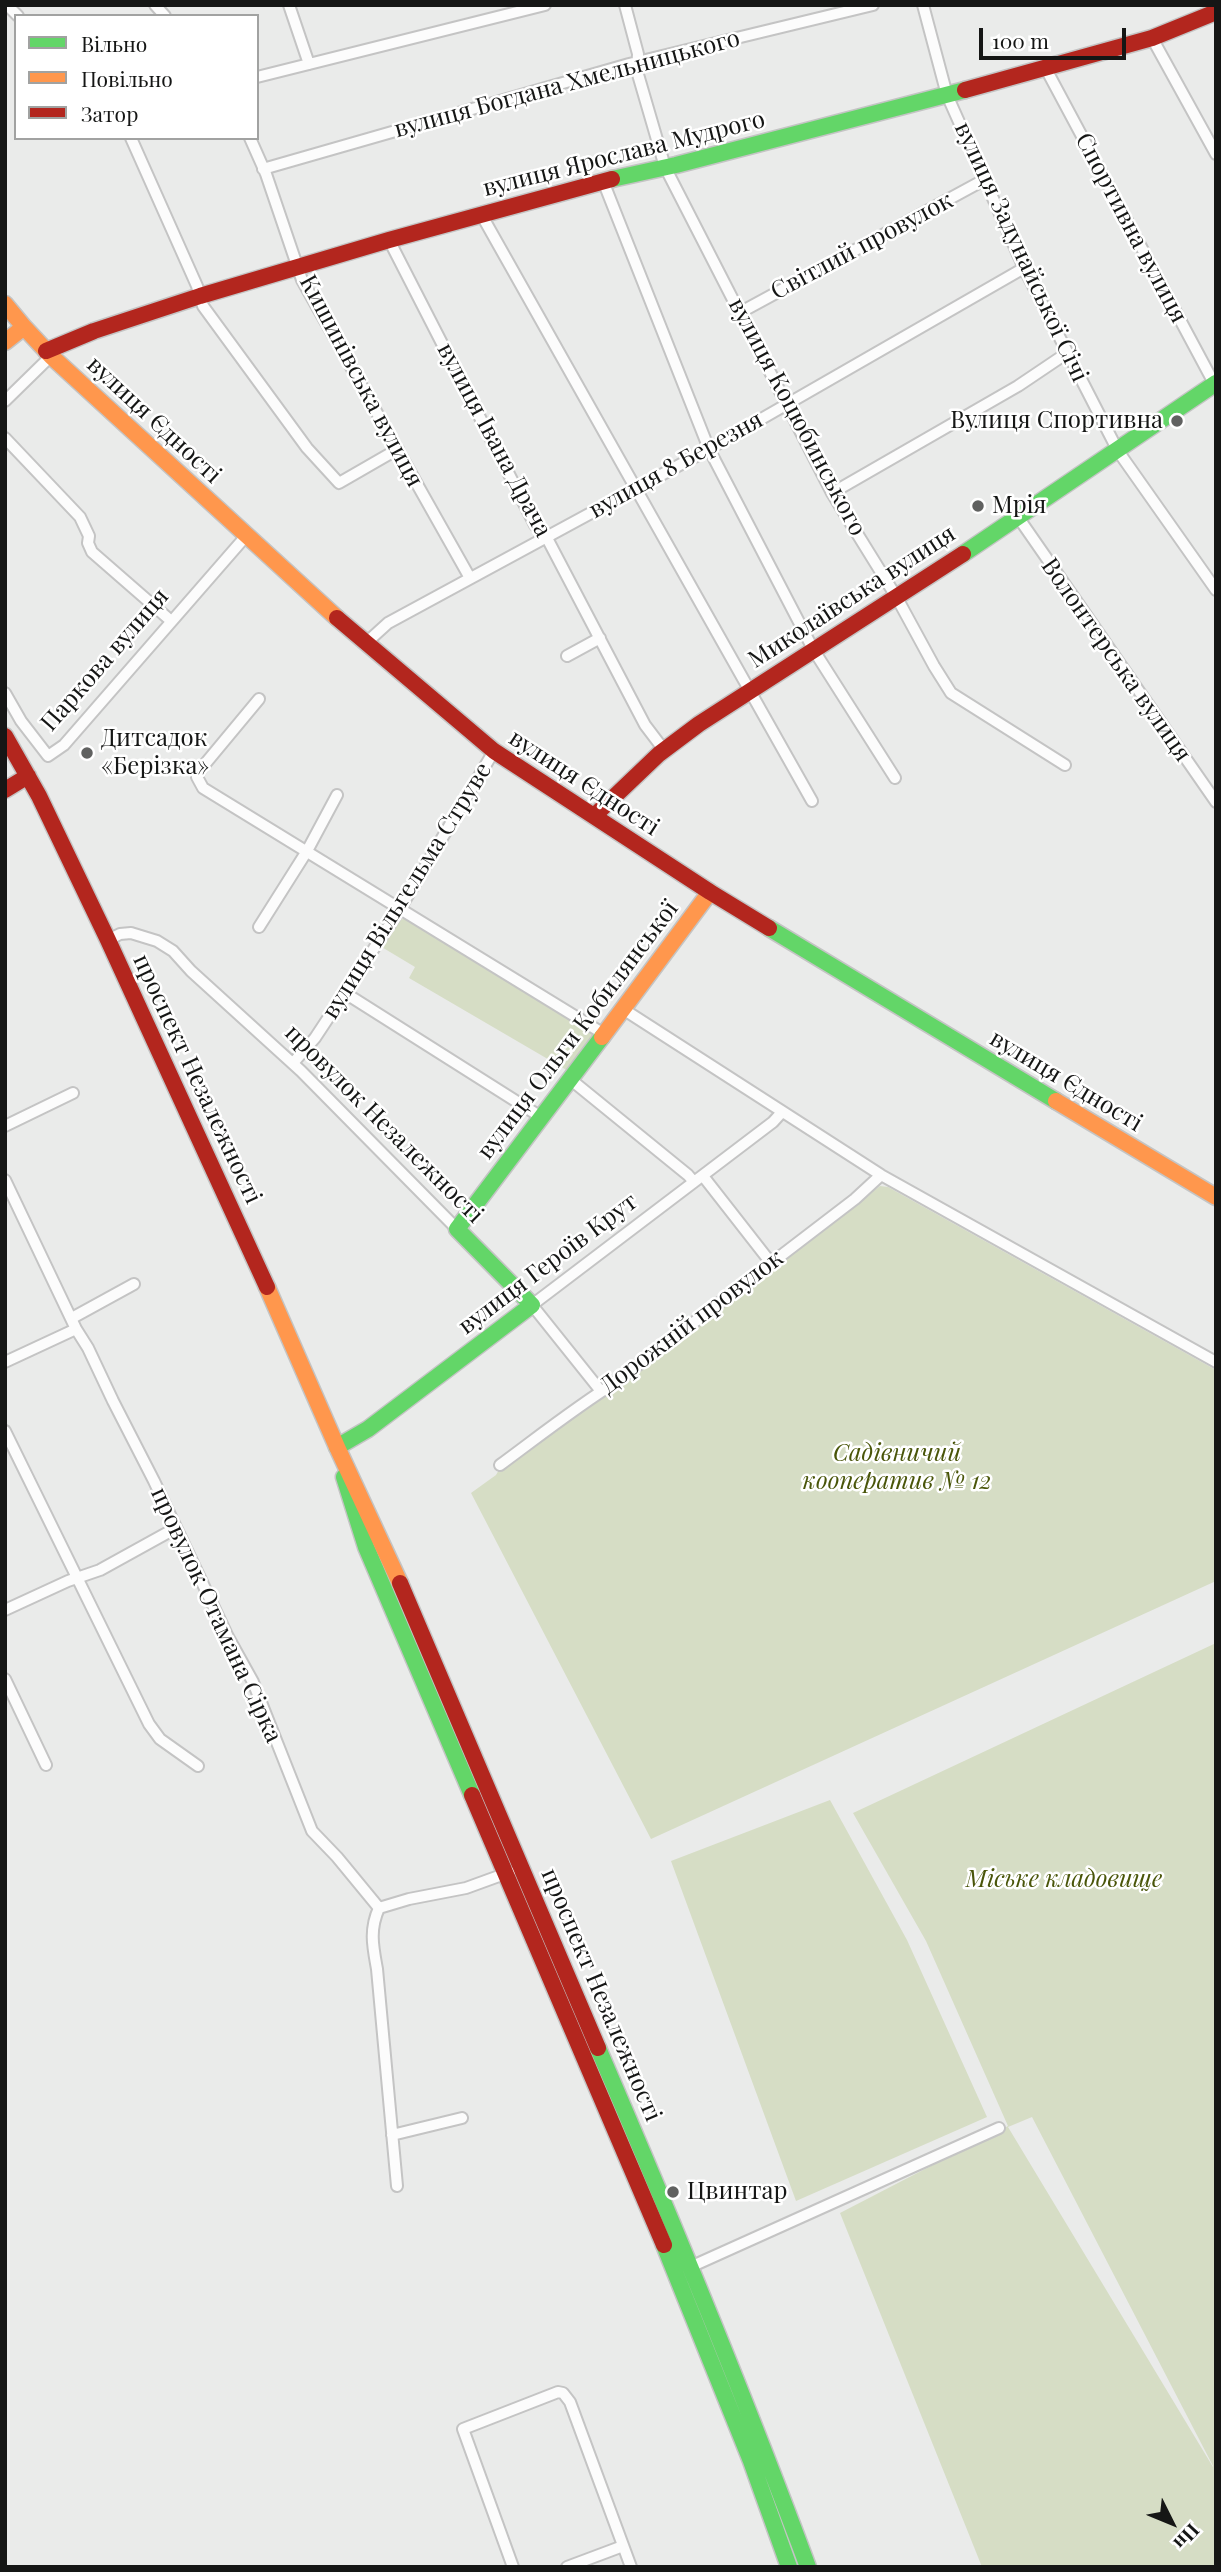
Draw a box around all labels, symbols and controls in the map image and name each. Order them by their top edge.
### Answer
legend [14,14,259,140]
scale bar [983,14,1130,58]
street label: вулиця Богдана Хмельницького [391,24,743,144]
text: 100 m [992,26,1049,54]
text: Вільно [81,29,147,57]
text: Повільно [81,64,173,92]
text: Затор [81,99,138,127]
street label: вулиця Ярослава Мудрого [480,105,768,203]
street label: вулиця Задунайської Січі [948,117,1094,387]
street label: Спортивна вулиця [1069,128,1193,328]
street label: Світлий провулок [766,186,958,306]
street label: Кишинівська вулиця [293,270,429,492]
street label: вулиця Коцюбинського [722,293,872,541]
street label: вулиця Івана Драча [431,338,557,542]
street label: вулиця Єдності [81,350,227,490]
street label: вулиця 8 Березня [584,405,768,525]
place label: Вулиця Спортивна [950,407,1163,435]
marker: Вулиця Спортивна [1169,413,1185,429]
place label: Мрія [992,492,1047,520]
marker: Мрія [970,498,986,514]
street label: Миколаївська вулиця [743,519,961,675]
street label: Волонтерська вулиця [1035,553,1197,767]
street label: Паркова вулиця [35,583,175,737]
street label: вулиця Єдності [504,724,664,842]
place label: Дитсадок «Берізка» [101,725,209,781]
marker: Дитсадок «Берізка» [79,745,95,761]
street label: вулиця Вільгельма Струве [316,757,498,1025]
street label: вулиця Ольги Кобилянської [471,895,685,1165]
street label: проспект Незалежності [127,950,267,1208]
street label: провулок Незалежності [279,1019,489,1229]
street label: вулиця Єдності [984,1024,1148,1138]
street label: вулиця Героїв Крут [453,1187,643,1341]
street label: Дорожній провулок [595,1244,789,1400]
park label: Садівничий кооператив № 12 [802,1440,992,1496]
street label: провулок Отамана Сірка [144,1483,288,1747]
street label: проспект Незалежності [535,1864,667,2126]
park label: Міське кладовище [966,1866,1162,1894]
place label: Цвинтар [687,2178,787,2206]
marker: Цвинтар [665,2184,681,2200]
north arrow [1137,2488,1207,2558]
text: Пн [1169,2518,1206,2556]

